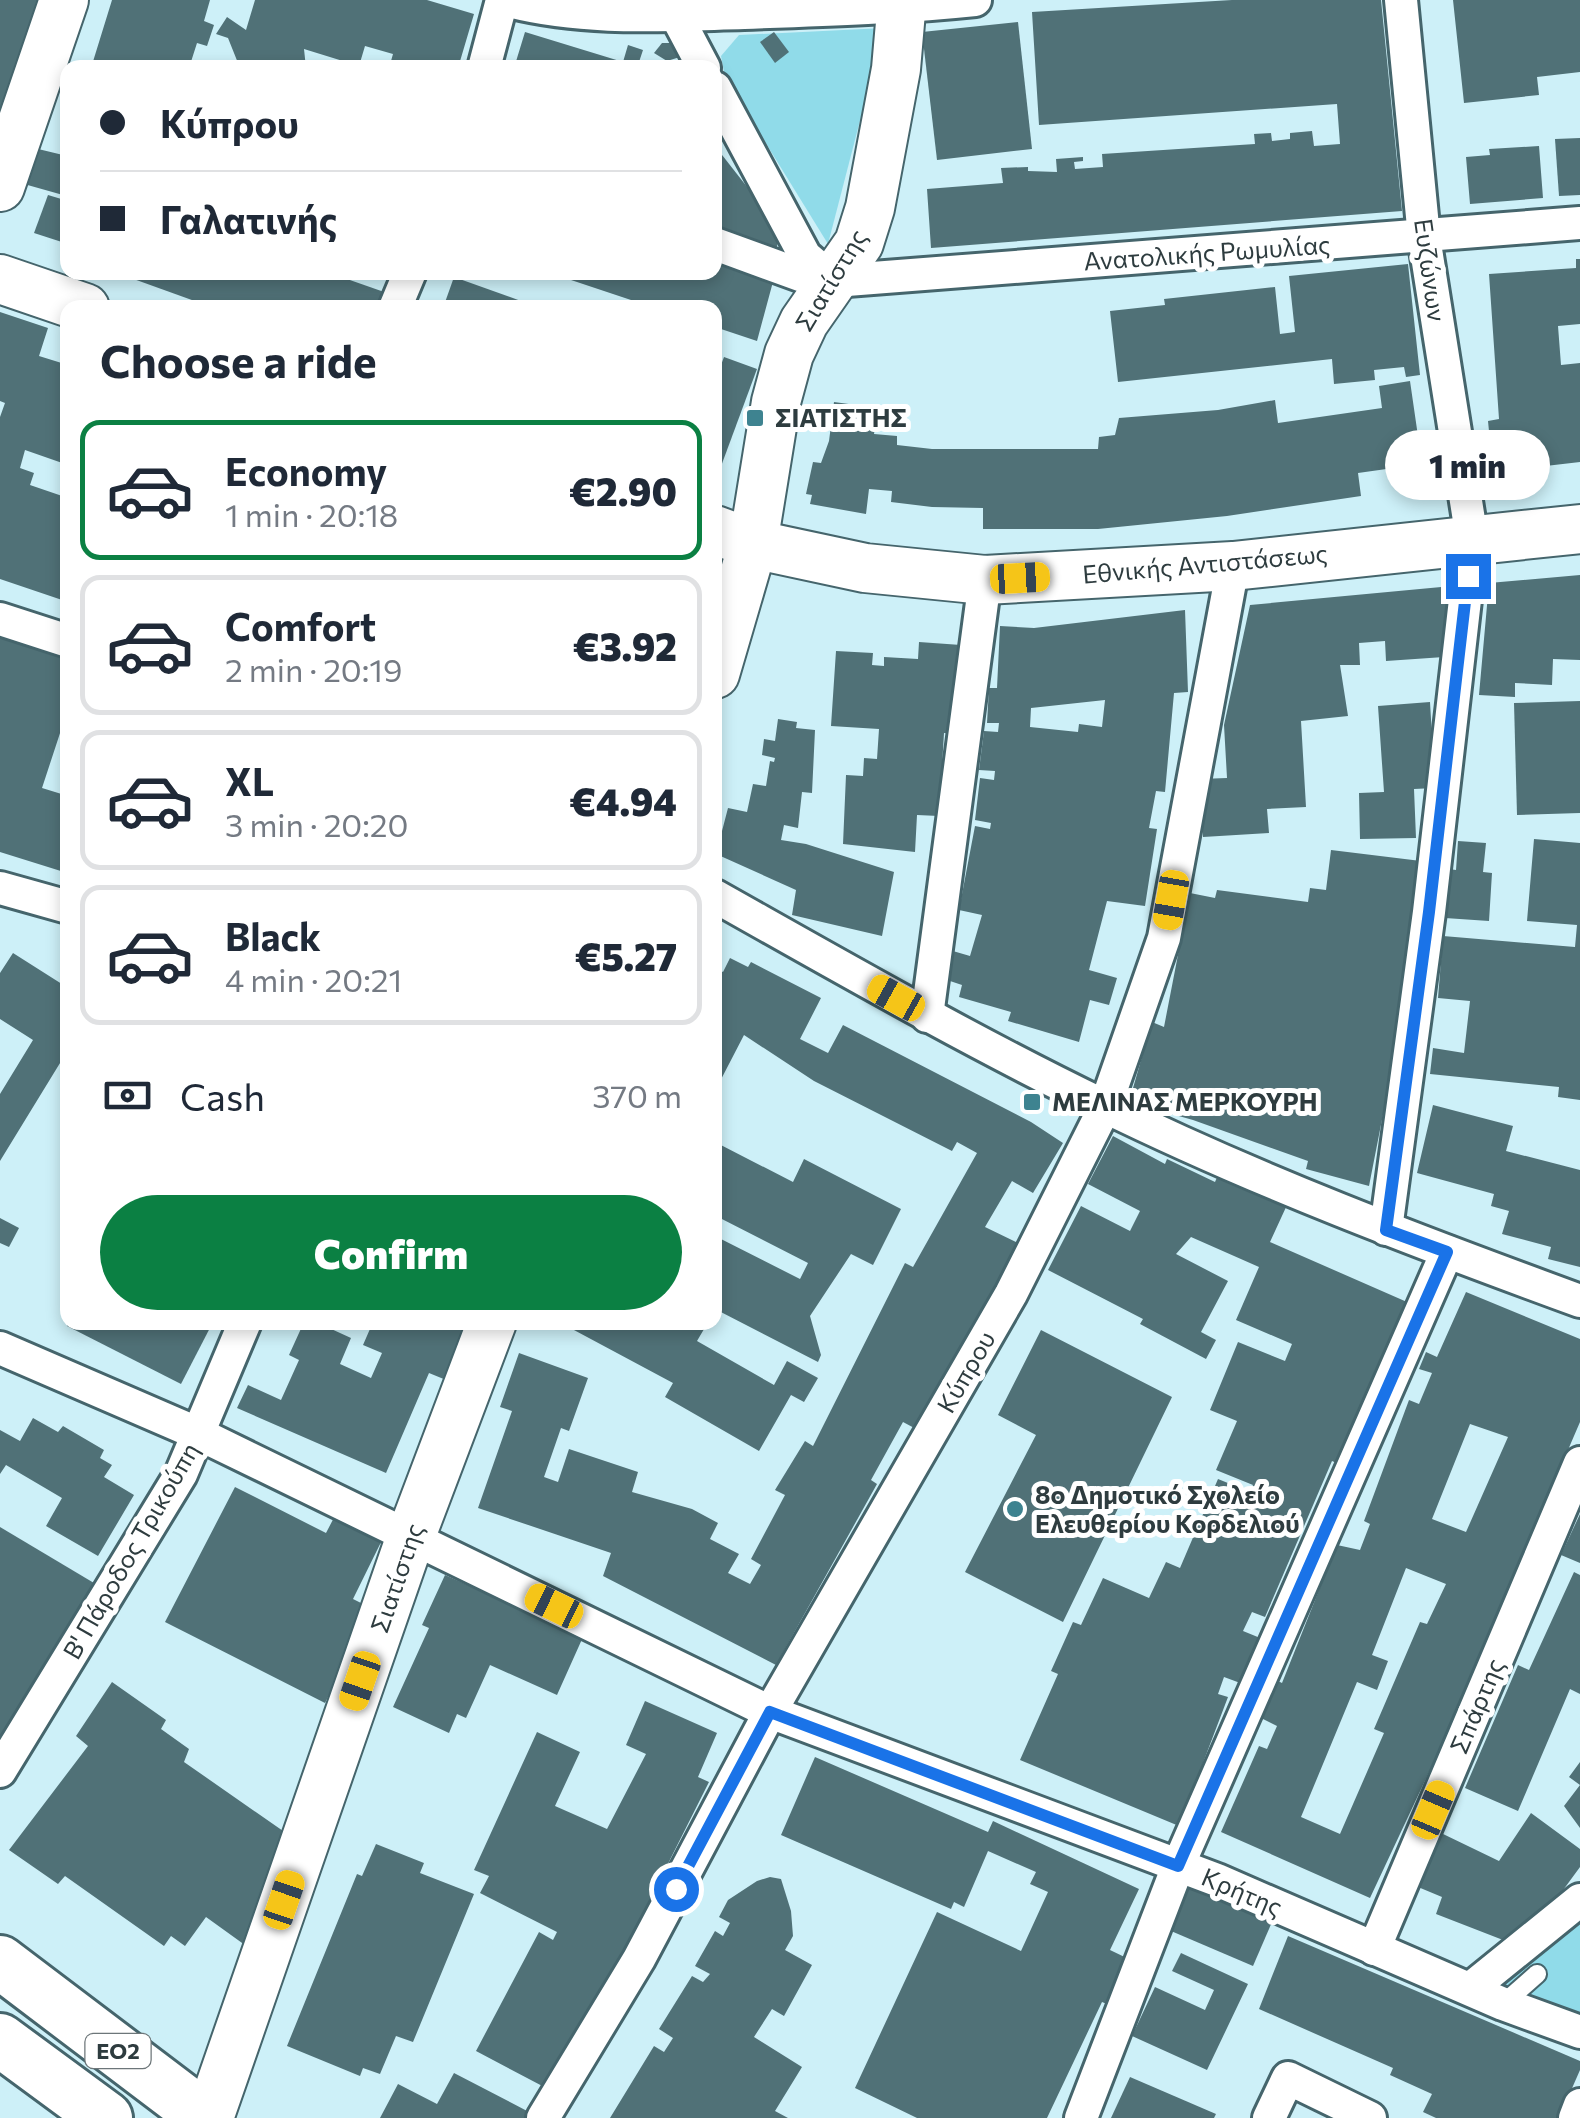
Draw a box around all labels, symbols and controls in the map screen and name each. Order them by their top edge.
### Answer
text: Κύπρου [160,99,299,146]
text: Γαλατινής [160,195,337,242]
street label: Ευζώνων [1409,217,1453,323]
street label: Σιατίστης [788,223,872,336]
street label: Ανατολικής Ρωμυλίας [1083,228,1331,276]
text: Choose a ride [100,332,377,387]
place label: ΣΙΑΤΙΣΤΗΣ [775,402,907,432]
marker: ΣΙΑΤΙΣΤΗΣ [744,407,766,429]
callout: 1 min [1386,431,1550,501]
icon: car [105,445,195,535]
text: 1 min [1429,445,1506,485]
text: Economy [225,447,387,494]
text: €2.90 [569,467,677,514]
text: 1 min · 20:18 [225,494,398,534]
street label: Εθνικής Αντιστάσεως [1081,537,1329,589]
route end [1446,554,1491,599]
car [989,561,1051,595]
icon: car [105,600,195,690]
text: Comfort [225,602,376,649]
text: €3.92 [573,622,677,669]
text: 2 min · 20:19 [225,649,402,689]
icon: car [105,755,195,845]
text: XL [225,757,274,804]
text: €4.94 [569,777,677,824]
text: 3 min · 20:20 [225,804,408,844]
car [1151,868,1191,932]
icon: car [105,910,195,1000]
text: Black [225,912,321,959]
text: €5.27 [575,932,677,979]
text: 4 min · 20:21 [225,959,402,999]
car [862,970,930,1026]
icon: cash [100,1068,155,1123]
text: Cash [180,1072,265,1119]
text: 370 m [592,1075,682,1115]
place label: ΜΕΛΙΝΑΣ ΜΕΡΚΟΥΡΗ [1052,1086,1318,1116]
marker: ΜΕΛΙΝΑΣ ΜΕΡΚΟΥΡΗ [1021,1091,1043,1113]
button: Confirm [100,1195,682,1310]
street label: Κύπρου [930,1325,1000,1418]
street label: Β' Πάροδος Τρικούπη [56,1437,204,1664]
place label: 8ο Δημοτικό Σχολείο Ελευθερίου Κορδελιού [1035,1479,1300,1538]
marker: 8ο Δημοτικό Σχολείο Ελευθερίου Κορδελιού [1004,1498,1026,1520]
street label: Σιατίστης [363,1519,429,1636]
car [520,1579,588,1633]
car [336,1648,384,1714]
street label: Σπάρτης [1443,1654,1509,1758]
car [1407,1777,1459,1843]
street label: Κρήτης [1198,1861,1287,1921]
car [260,1867,308,1933]
route start [654,1867,699,1912]
road number: ΕΟ2 [86,2034,150,2068]

